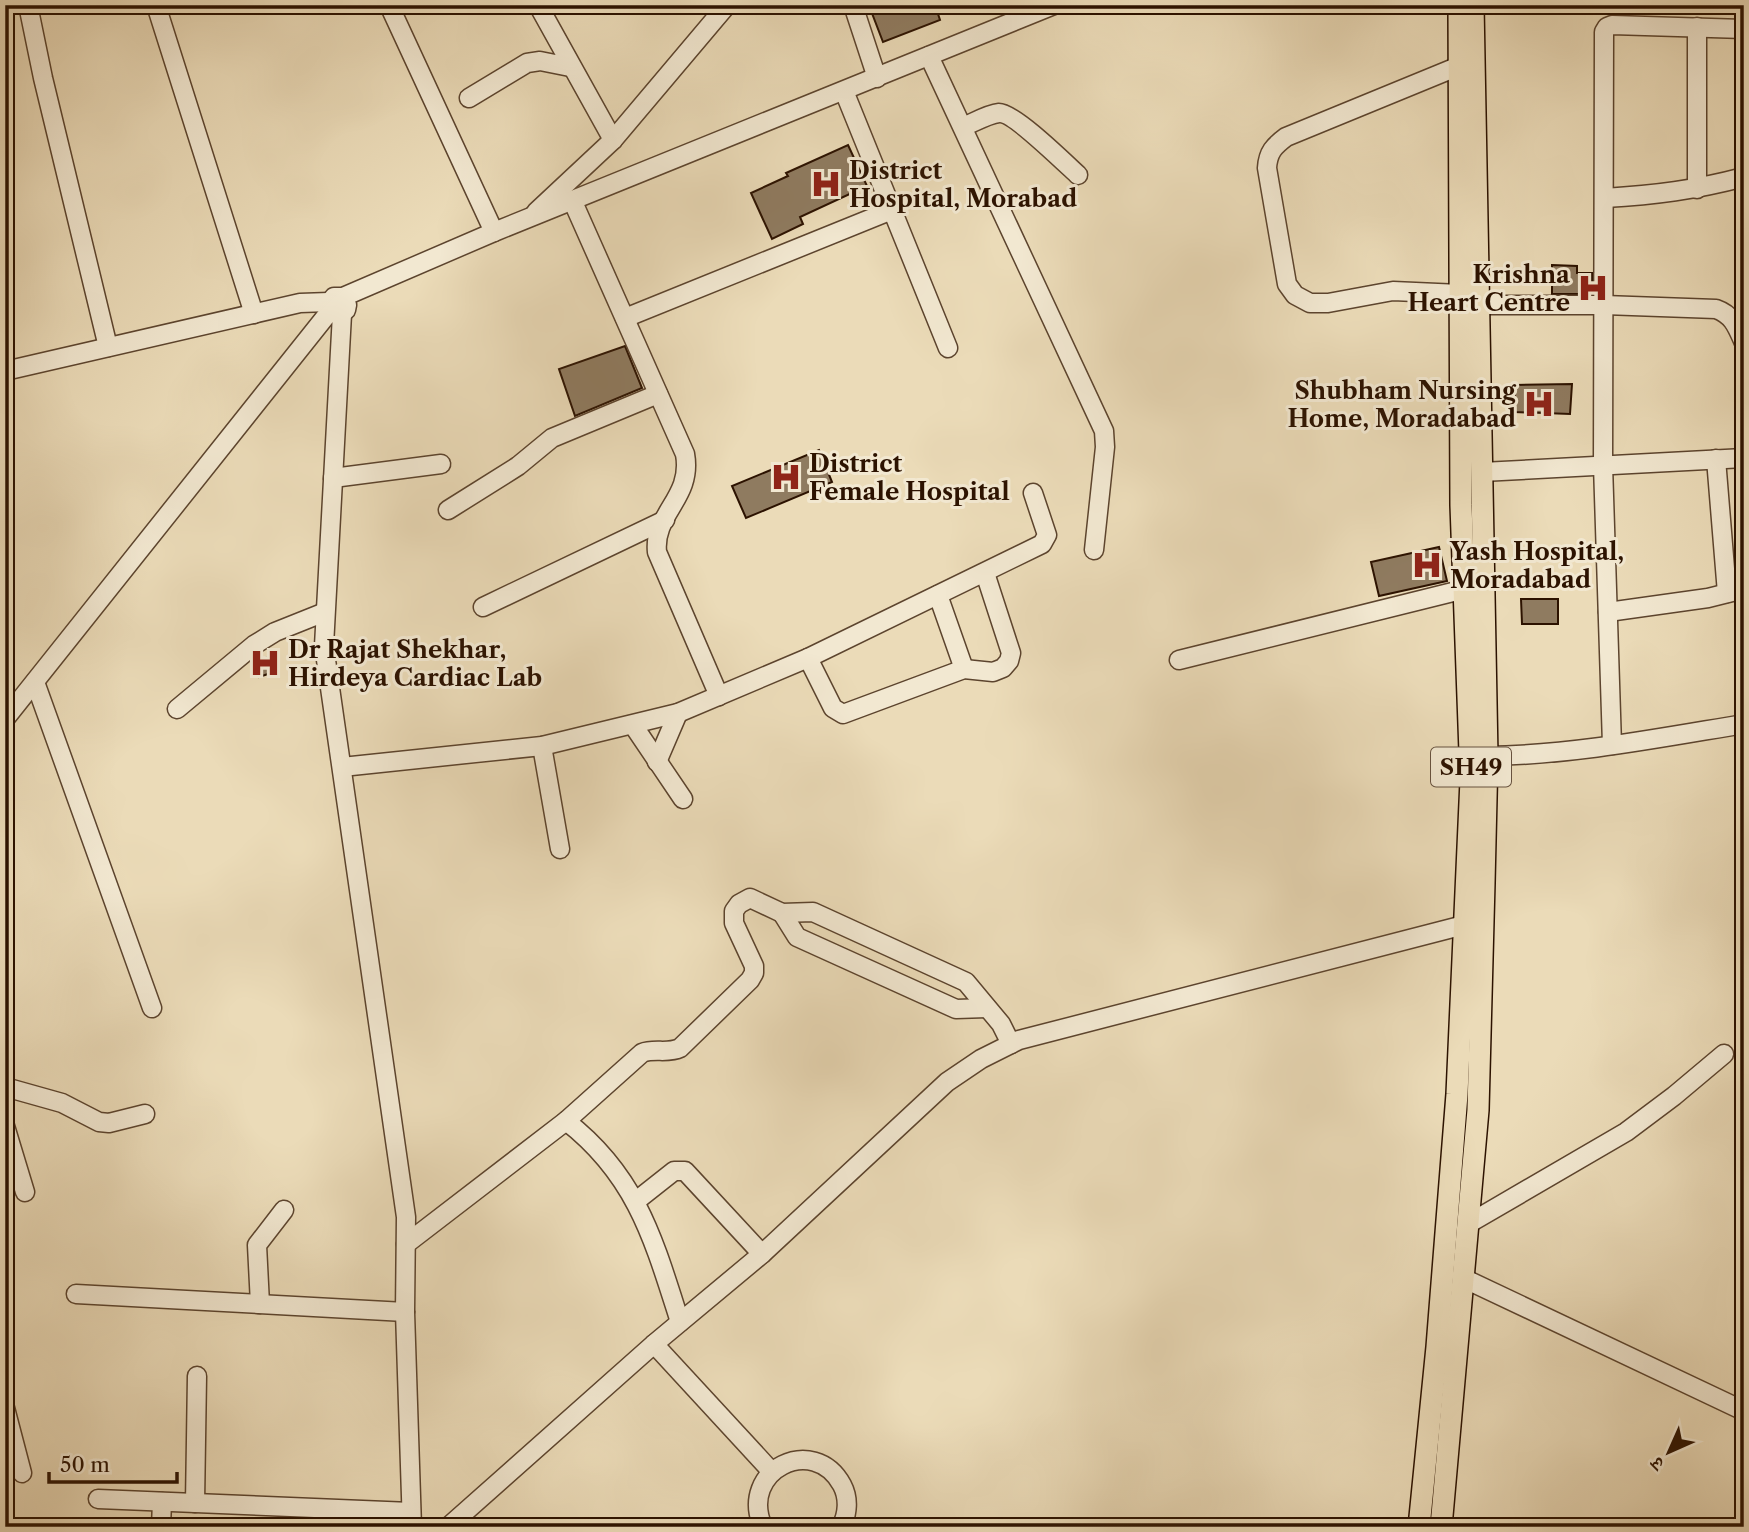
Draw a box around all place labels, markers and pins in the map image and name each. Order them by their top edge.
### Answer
place label: District Hospital, Morabad [849,156,1077,213]
hospital icon: District Hospital, Morabad [809,167,843,201]
place label: Krishna Heart Centre [1408,260,1571,317]
hospital icon: Krishna Heart Centre [1576,271,1610,305]
place label: Shubham Nursing Home, Moradabad [1287,376,1517,433]
hospital icon: Shubham Nursing Home, Moradabad [1522,387,1556,421]
place label: District Female Hospital [809,449,1010,506]
hospital icon: District Female Hospital [769,460,803,494]
place label: Yash Hospital, Moradabad [1449,537,1624,594]
hospital icon: Yash Hospital, Moradabad [1410,548,1444,582]
place label: Dr Rajat Shekhar, Hirdeya Cardiac Lab [288,635,542,692]
hospital icon: Dr Rajat Shekhar, Hirdeya Cardiac Lab [248,646,282,680]

